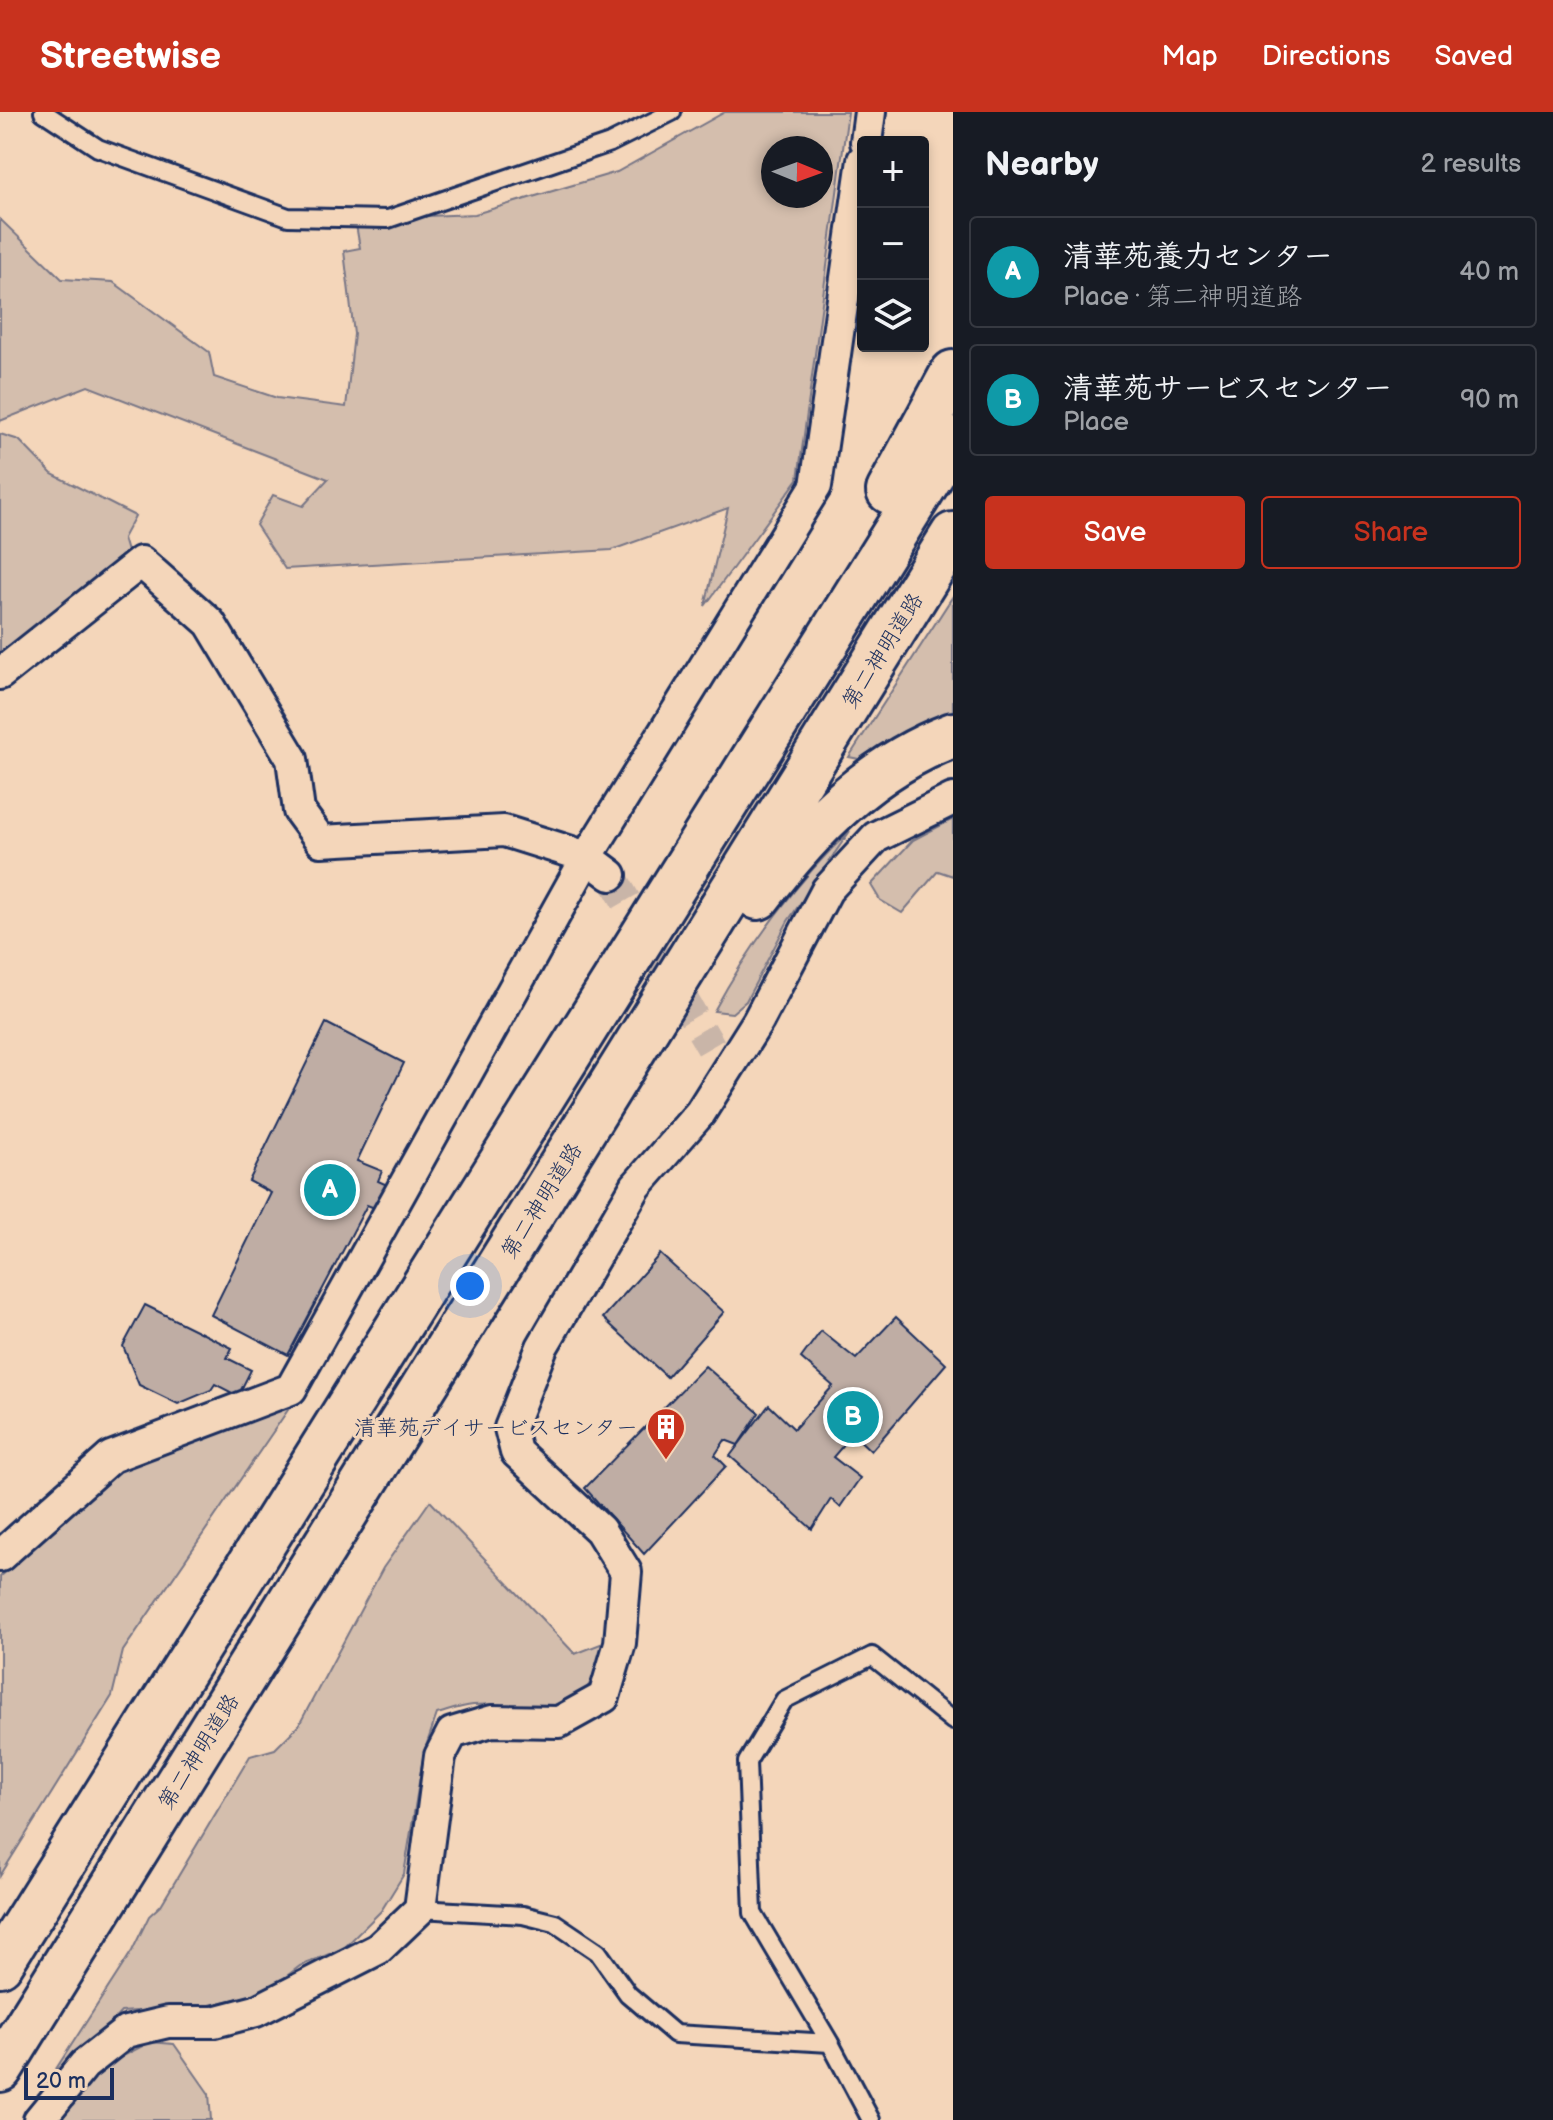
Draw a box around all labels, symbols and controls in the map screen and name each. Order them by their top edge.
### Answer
text: Streetwise [40,34,221,79]
text: Map [1161,40,1218,73]
text: Directions [1262,40,1390,73]
text: Saved [1434,40,1513,73]
north arrow [761,136,833,208]
map controls [857,136,929,352]
button: + [857,136,929,208]
text: Nearby [985,144,1099,185]
text: 2 results [1421,149,1521,180]
button: − [857,208,929,280]
text: 清華苑養力センター [1063,239,1333,275]
text: A [1005,257,1021,288]
text: 40 m [1459,257,1519,288]
button: layers [857,280,929,352]
text: Place · 第二神明道路 [1063,282,1302,313]
text: 清華苑サービスセンター [1063,371,1392,407]
text: B [1004,385,1022,416]
text: 90 m [1460,385,1519,416]
text: Place [1063,407,1129,438]
button: Save [985,496,1245,569]
button: Share [1261,496,1521,569]
street label: 第二神明道路 [837,588,930,714]
street label: 第二神明道路 [496,1138,589,1264]
pin: A [304,1160,356,1220]
your location [450,1266,490,1306]
pin: B [827,1387,879,1447]
building icon: 清華苑デイサービスセンター [645,1406,687,1461]
place label: 清華苑デイサービスセンター [354,1415,638,1442]
street label: 第二神明道路 [153,1689,246,1815]
scale bar [24,2064,114,2100]
text: 20 m [36,2068,86,2095]

